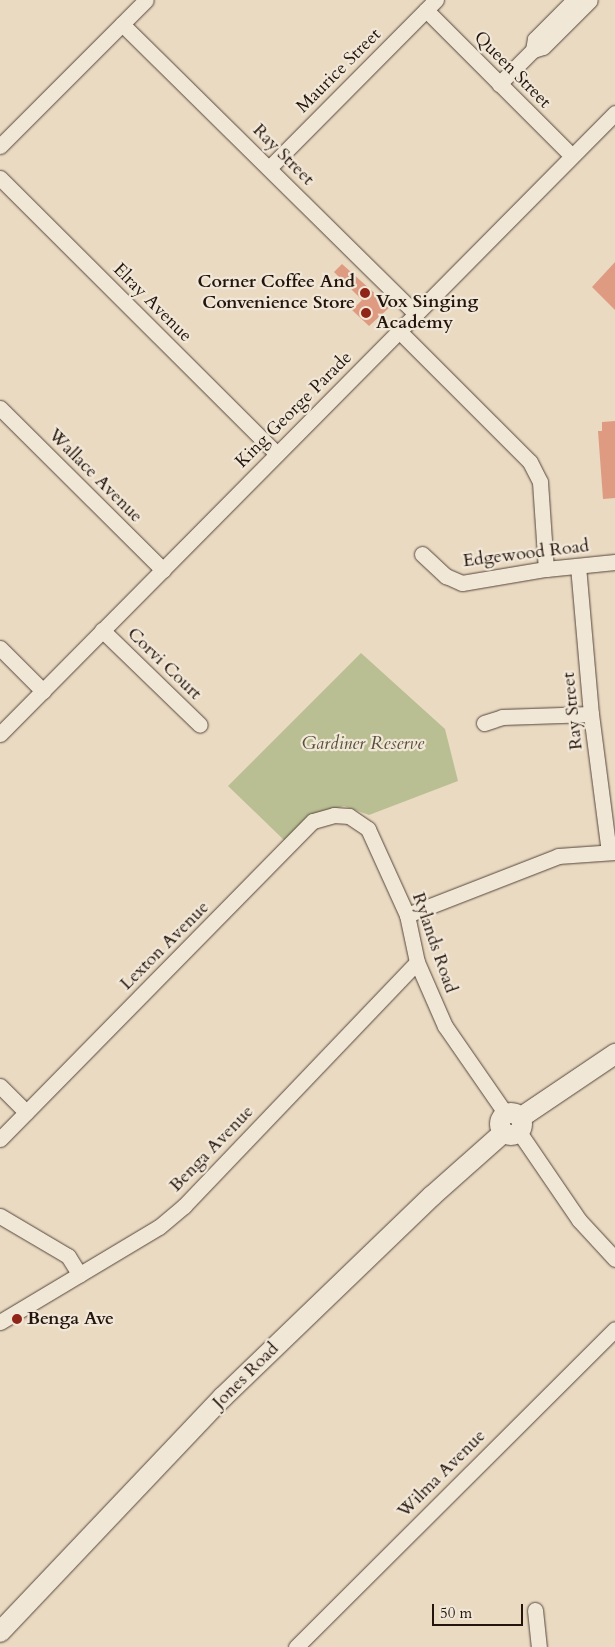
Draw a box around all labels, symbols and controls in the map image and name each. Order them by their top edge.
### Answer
street label: Maurice Street [292,24,386,118]
street label: Queen Street [469,27,555,113]
street label: Ray Street [248,120,318,190]
street label: Elray Avenue [108,259,196,347]
place label: Corner Coffee And Convenience Store [197,272,355,314]
marker: Corner Coffee And Convenience Store [359,287,371,299]
place label: Vox Singing Academy [376,292,478,334]
marker: Vox Singing Academy [360,307,372,319]
street label: King George Parade [231,347,357,473]
street label: Wallace Avenue [43,424,147,528]
street label: Edgewood Road [462,536,590,572]
street label: Corvi Court [122,623,206,705]
street label: Ray Street [558,671,588,751]
park label: Gardiner Reserve [302,733,424,755]
street label: Rylands Road [407,890,461,996]
street label: Lexton Avenue [116,897,214,995]
street label: Benga Avenue [165,1101,259,1197]
place label: Benga Ave [27,1308,114,1330]
marker: Benga Ave [11,1313,23,1325]
street label: Jones Road [208,1338,284,1414]
street label: Wilma Avenue [393,1425,491,1523]
scale bar [435,1594,526,1626]
text: 50 m [440,1603,472,1623]

